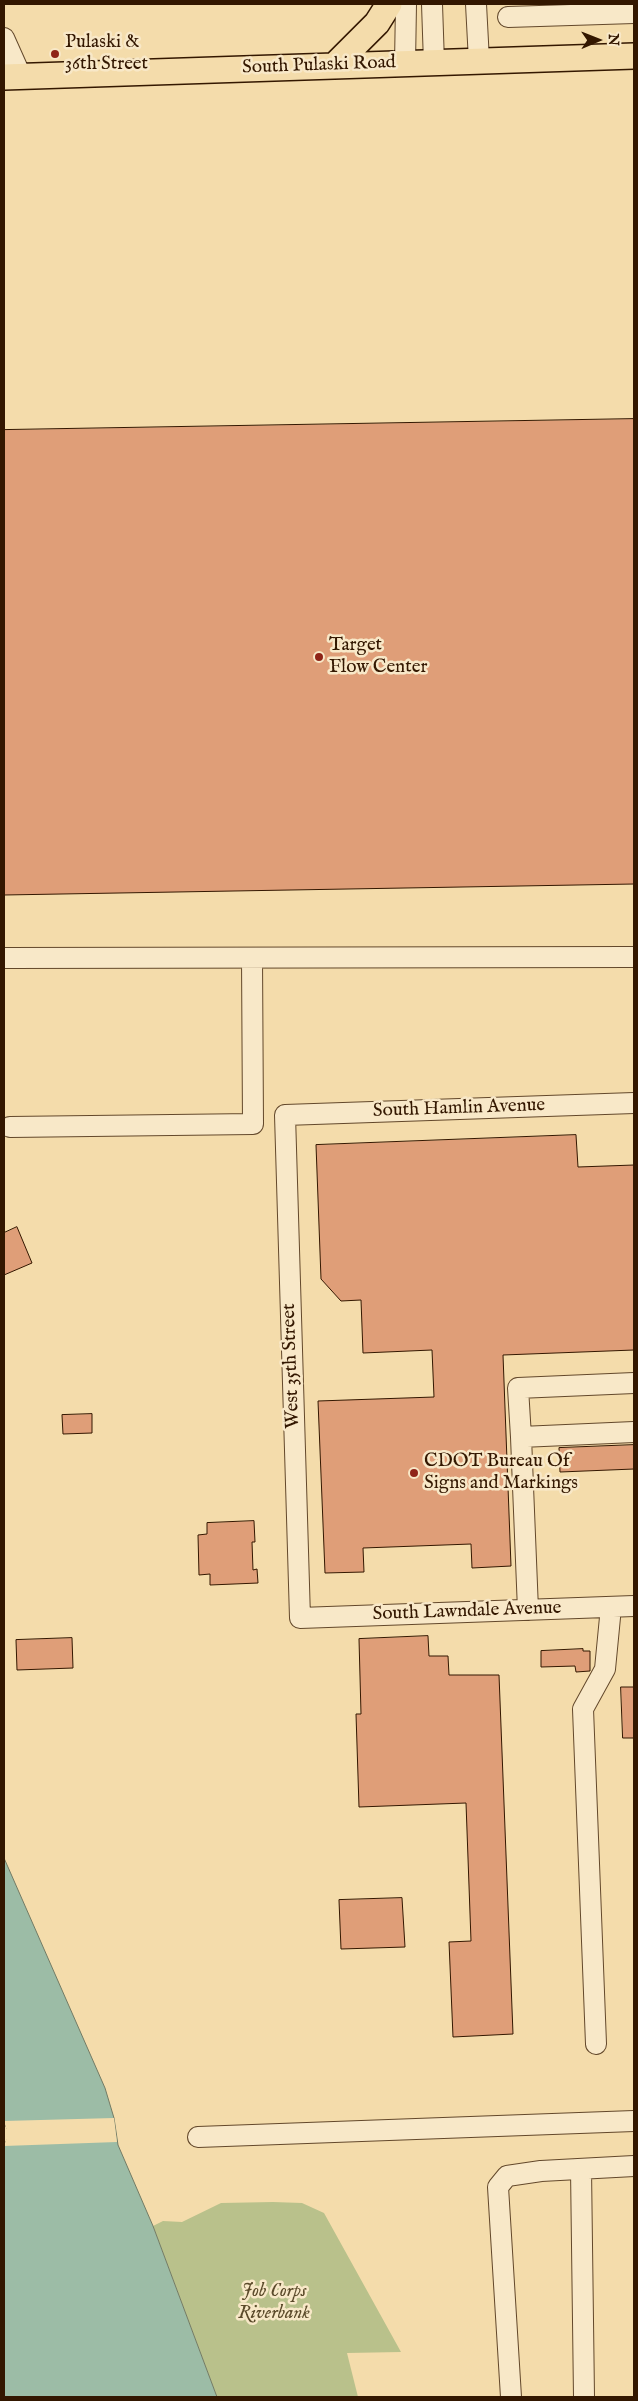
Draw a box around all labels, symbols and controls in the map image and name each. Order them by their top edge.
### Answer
north arrow [573,15,623,65]
place label: Pulaski & 36th Street [65,32,148,76]
text: N [604,34,622,46]
marker: Pulaski & 36th Street [49,48,61,60]
street label: South Pulaski Road [242,52,396,80]
place label: Target Flow Center [329,635,427,679]
marker: Target Flow Center [313,651,325,663]
street label: South Hamlin Avenue [372,1095,546,1123]
street label: West 35th Street [278,1303,306,1429]
place label: CDOT Bureau Of Signs and Markings [424,1451,578,1495]
marker: CDOT Bureau Of Signs and Markings [408,1467,420,1479]
street label: South Lawndale Avenue [372,1597,562,1627]
park label: Job Corps Riverbank [238,2281,310,2325]

